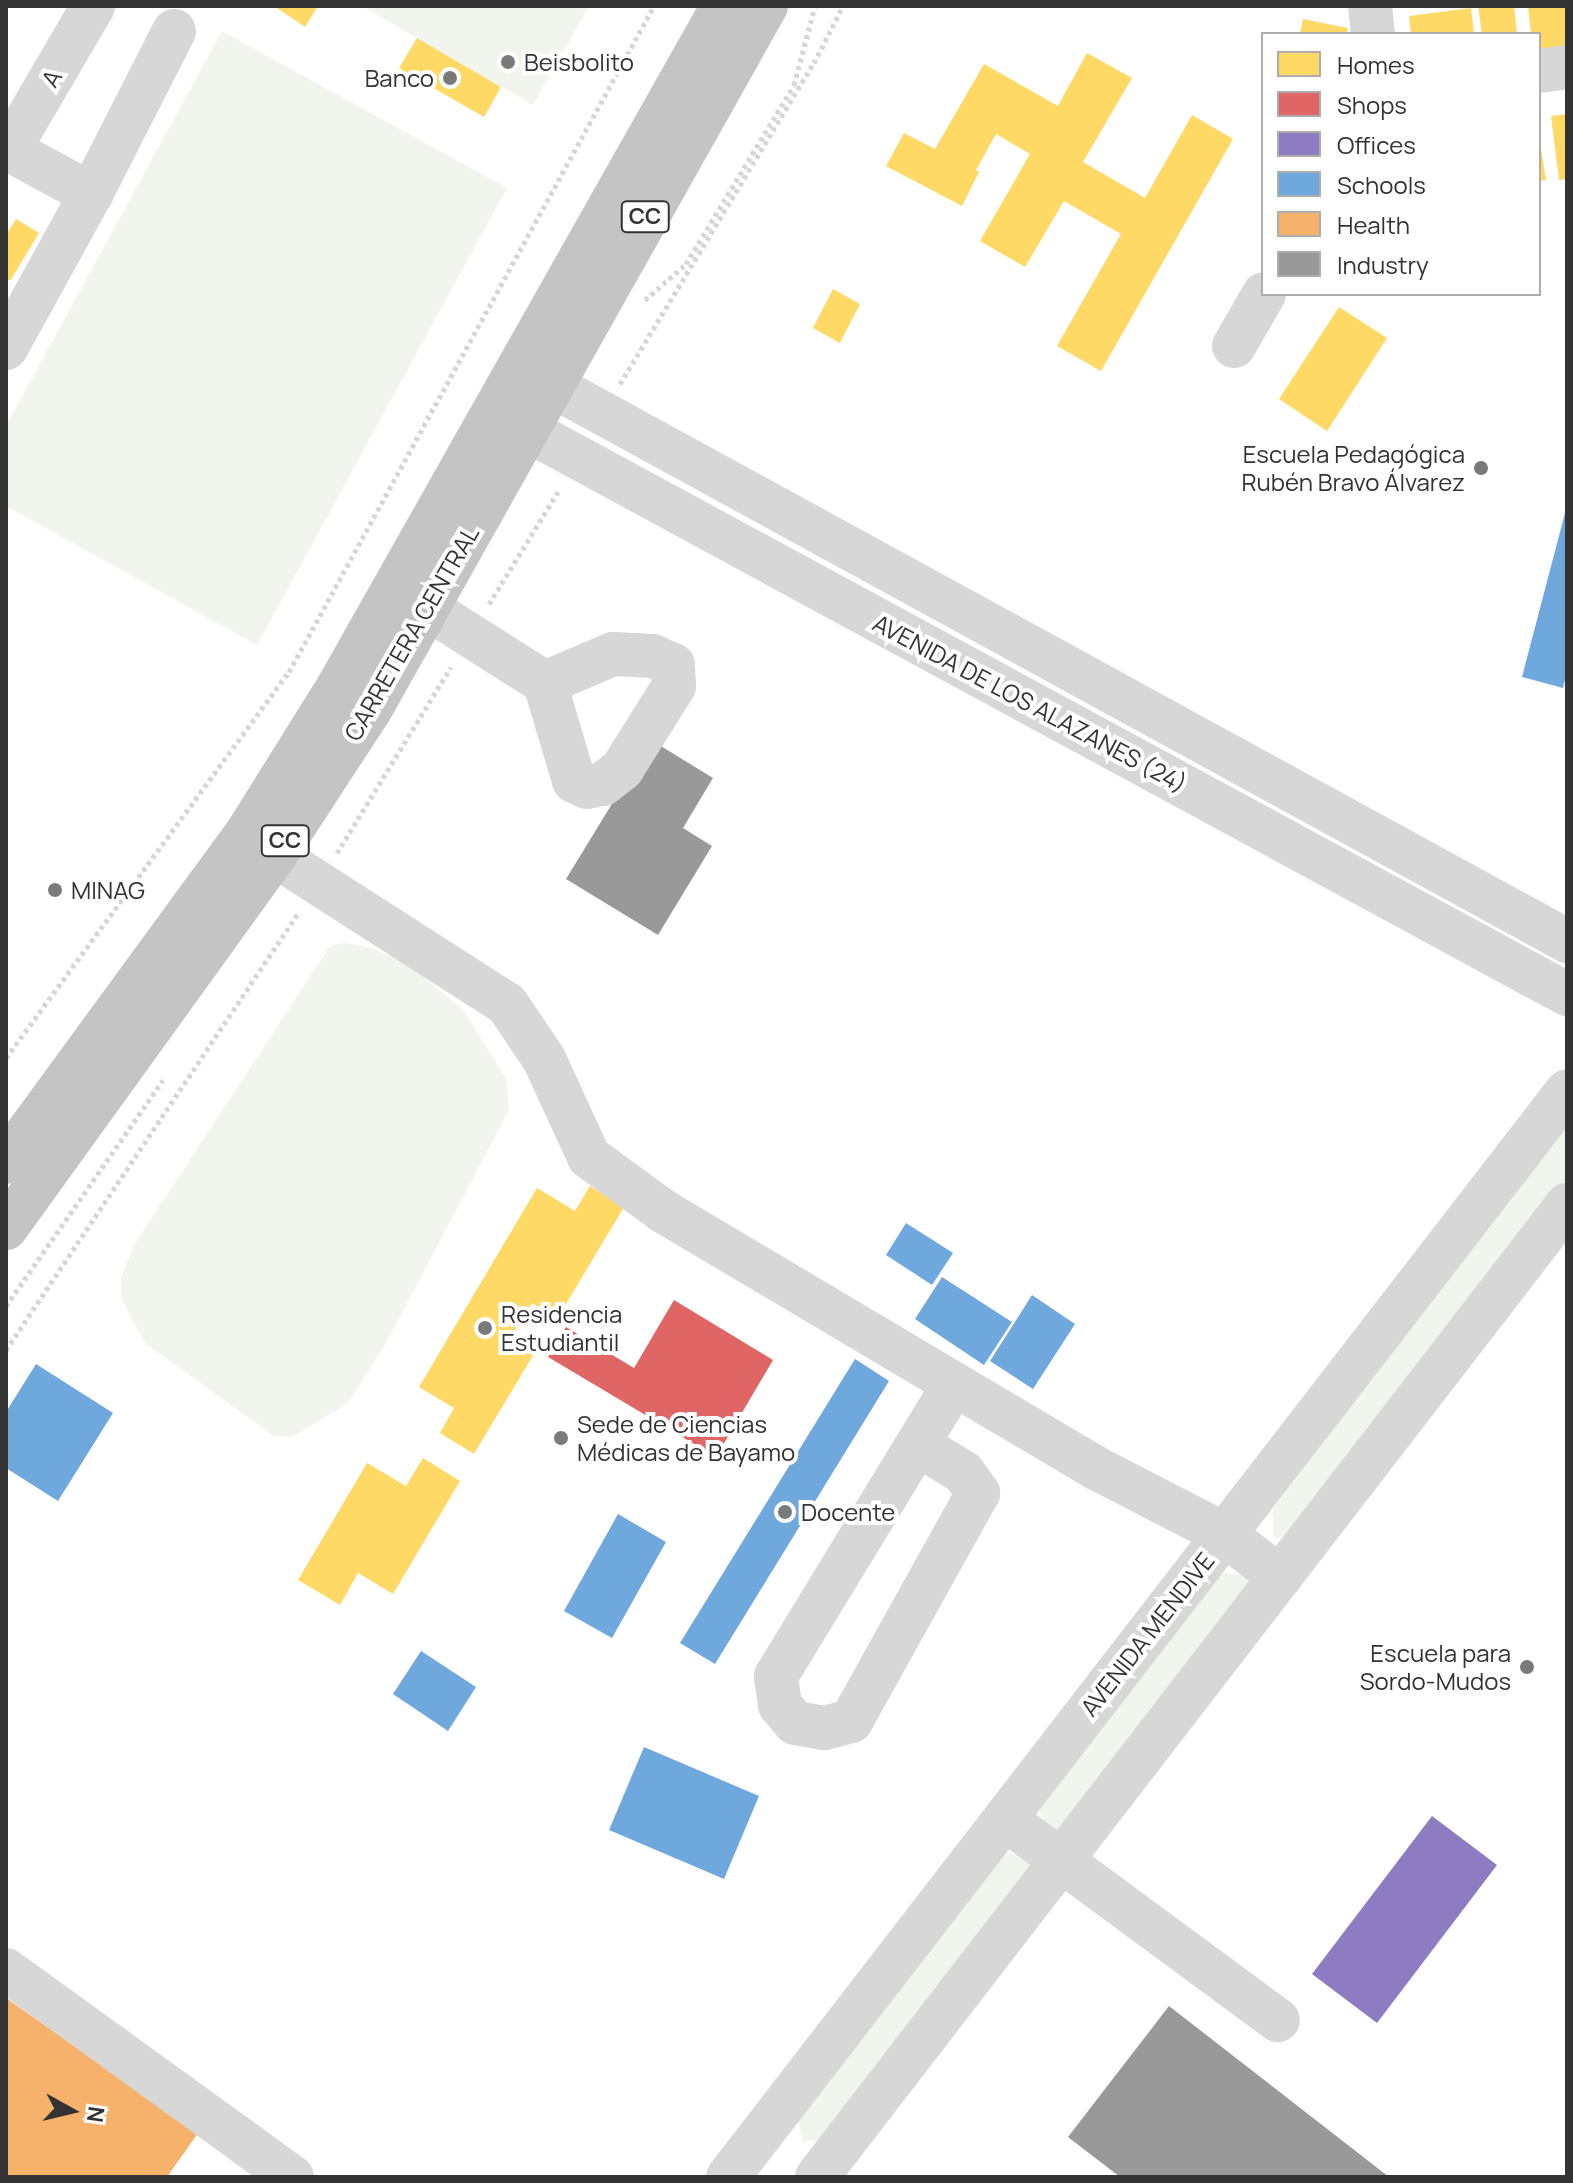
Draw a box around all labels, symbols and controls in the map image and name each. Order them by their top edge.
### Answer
legend [1261,32,1541,296]
place label: Beisbolito [524,48,634,76]
text: Homes [1337,48,1415,81]
marker: Beisbolito [499,53,517,71]
street label: A [35,64,67,92]
place label: Banco [365,64,434,92]
marker: Banco [441,69,459,87]
text: Shops [1337,88,1407,121]
text: Offices [1337,128,1416,161]
text: Schools [1337,168,1426,201]
road number: CC [619,199,671,235]
text: Health [1337,208,1410,241]
text: Industry [1337,248,1429,281]
place label: Escuela Pedagógica Rubén Bravo Álvarez [1241,440,1465,496]
marker: Escuela Pedagógica Rubén Bravo Álvarez [1472,459,1490,477]
street label: CARRETERA CENTRAL [338,521,484,745]
street label: AVENIDA DE LOS ALAZANES (24) [868,608,1192,798]
road number: CC [259,823,311,859]
place label: MINAG [71,876,145,904]
marker: MINAG [46,881,64,899]
place label: Residencia Estudiantil [501,1300,622,1356]
marker: Residencia Estudiantil [476,1319,494,1337]
place label: Sede de Ciencias Médicas de Bayamo [577,1410,795,1466]
marker: Sede de Ciencias Médicas de Bayamo [552,1429,570,1447]
place label: Docente [801,1498,895,1526]
marker: Docente [776,1503,794,1521]
street label: AVENIDA MENDIVE [1074,1547,1220,1721]
place label: Escuela para Sordo-Mudos [1360,1639,1511,1695]
marker: Escuela para Sordo-Mudos [1518,1658,1536,1676]
north arrow [32,2071,112,2151]
text: N [80,2104,112,2124]

